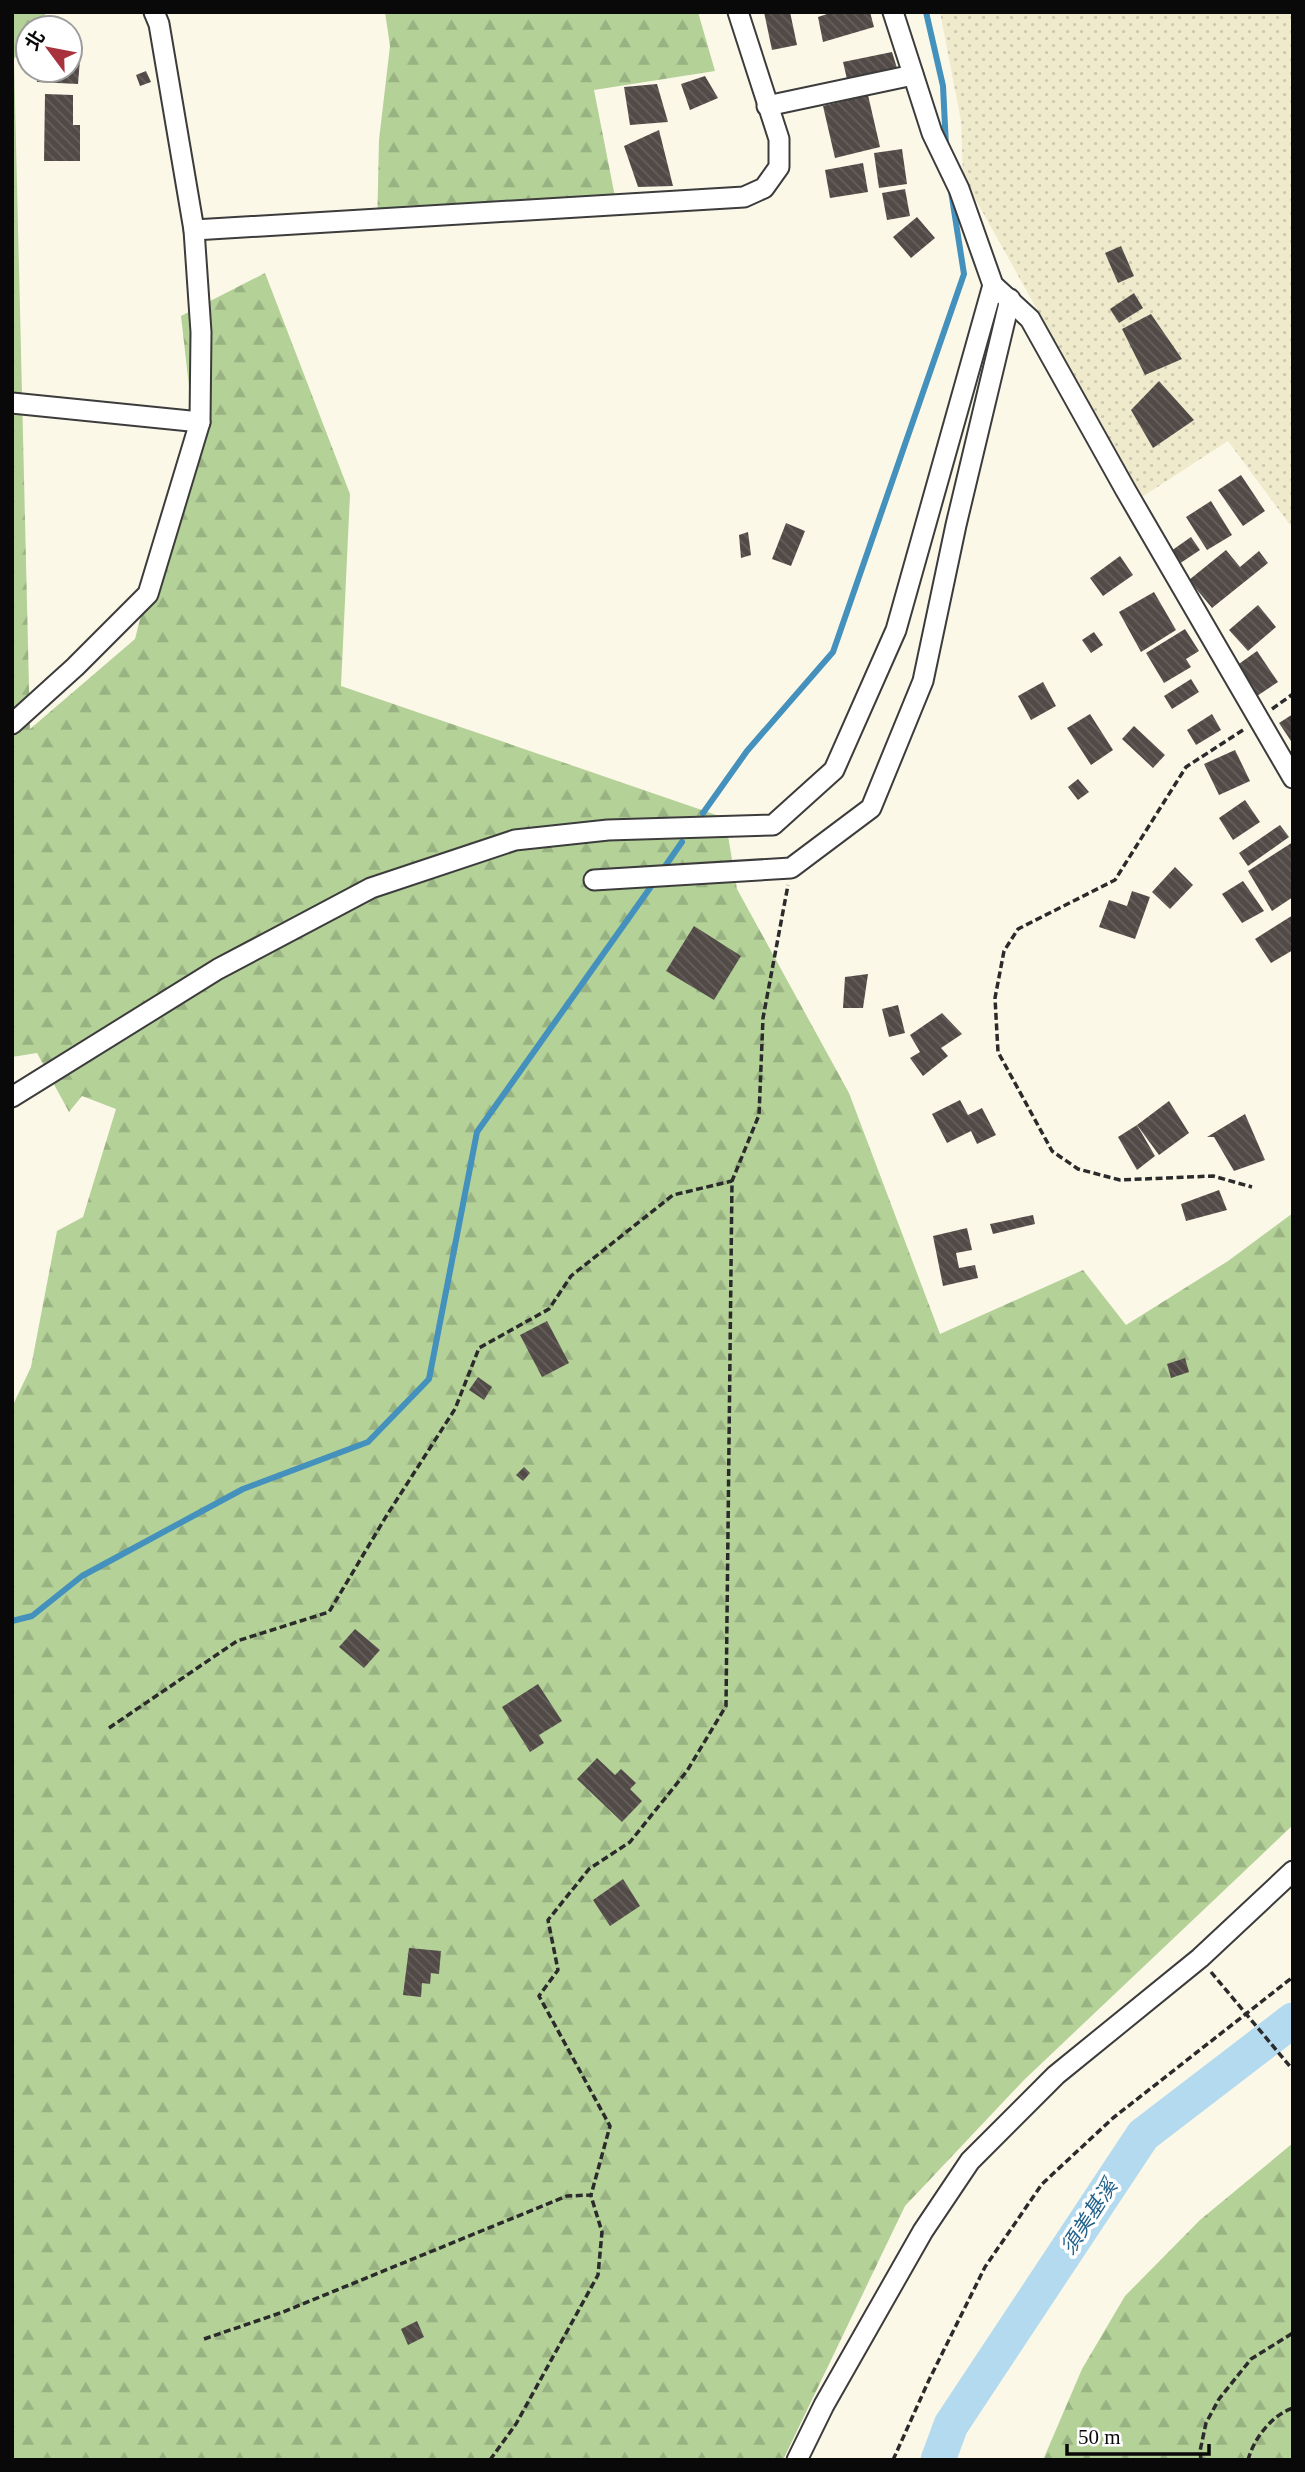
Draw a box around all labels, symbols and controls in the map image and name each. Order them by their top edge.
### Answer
north arrow [14,14,84,84]
text: 北 [21,27,49,54]
water label: 須美基溪 [1056,2173,1124,2259]
scale bar [1067,2412,1209,2456]
text: 50 m [1078,2425,1121,2449]

